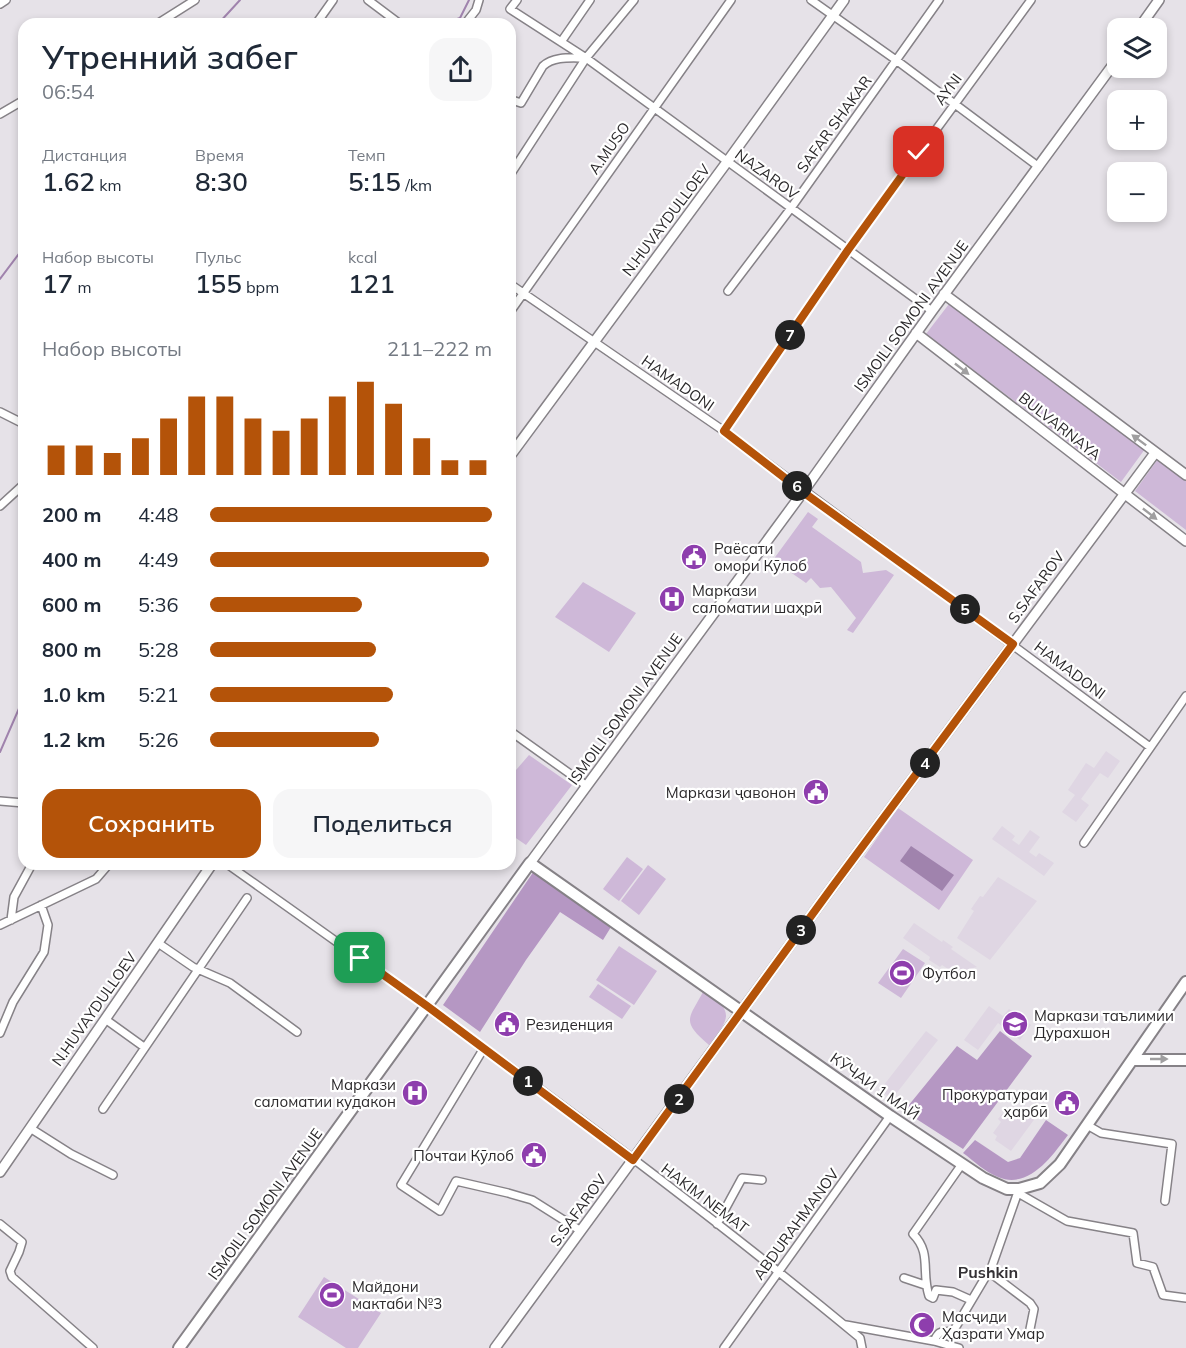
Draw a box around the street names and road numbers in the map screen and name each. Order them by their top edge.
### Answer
street label: AYNI [930,69,966,109]
street label: SAFAR SHAKAR [792,72,876,176]
street label: A.MUSO [584,118,634,178]
street label: NAZAROV [731,145,803,204]
street label: N.HUVAYDULLOEV [618,160,714,280]
street label: ISMOILI SOMONI AVENUE [850,236,972,395]
street label: HAMADONI [638,351,718,415]
street label: BULVARNAYA [1015,388,1105,464]
street label: S.SAFAROV [1004,547,1069,626]
street label: ISMOILI SOMONI AVENUE [564,629,686,788]
street label: HAMADONI [1031,637,1109,703]
street label: N.HUVAYDULLOEV [48,948,141,1070]
street label: КӮЧАИ 1 МАЙ [827,1048,923,1124]
street label: ISMOILI SOMONI AVENUE [204,1124,326,1283]
street label: HAKIM NEMAT [658,1159,752,1237]
street label: ABDURAHMANOV [749,1164,843,1283]
street label: S.SAFAROV [546,1170,611,1249]

